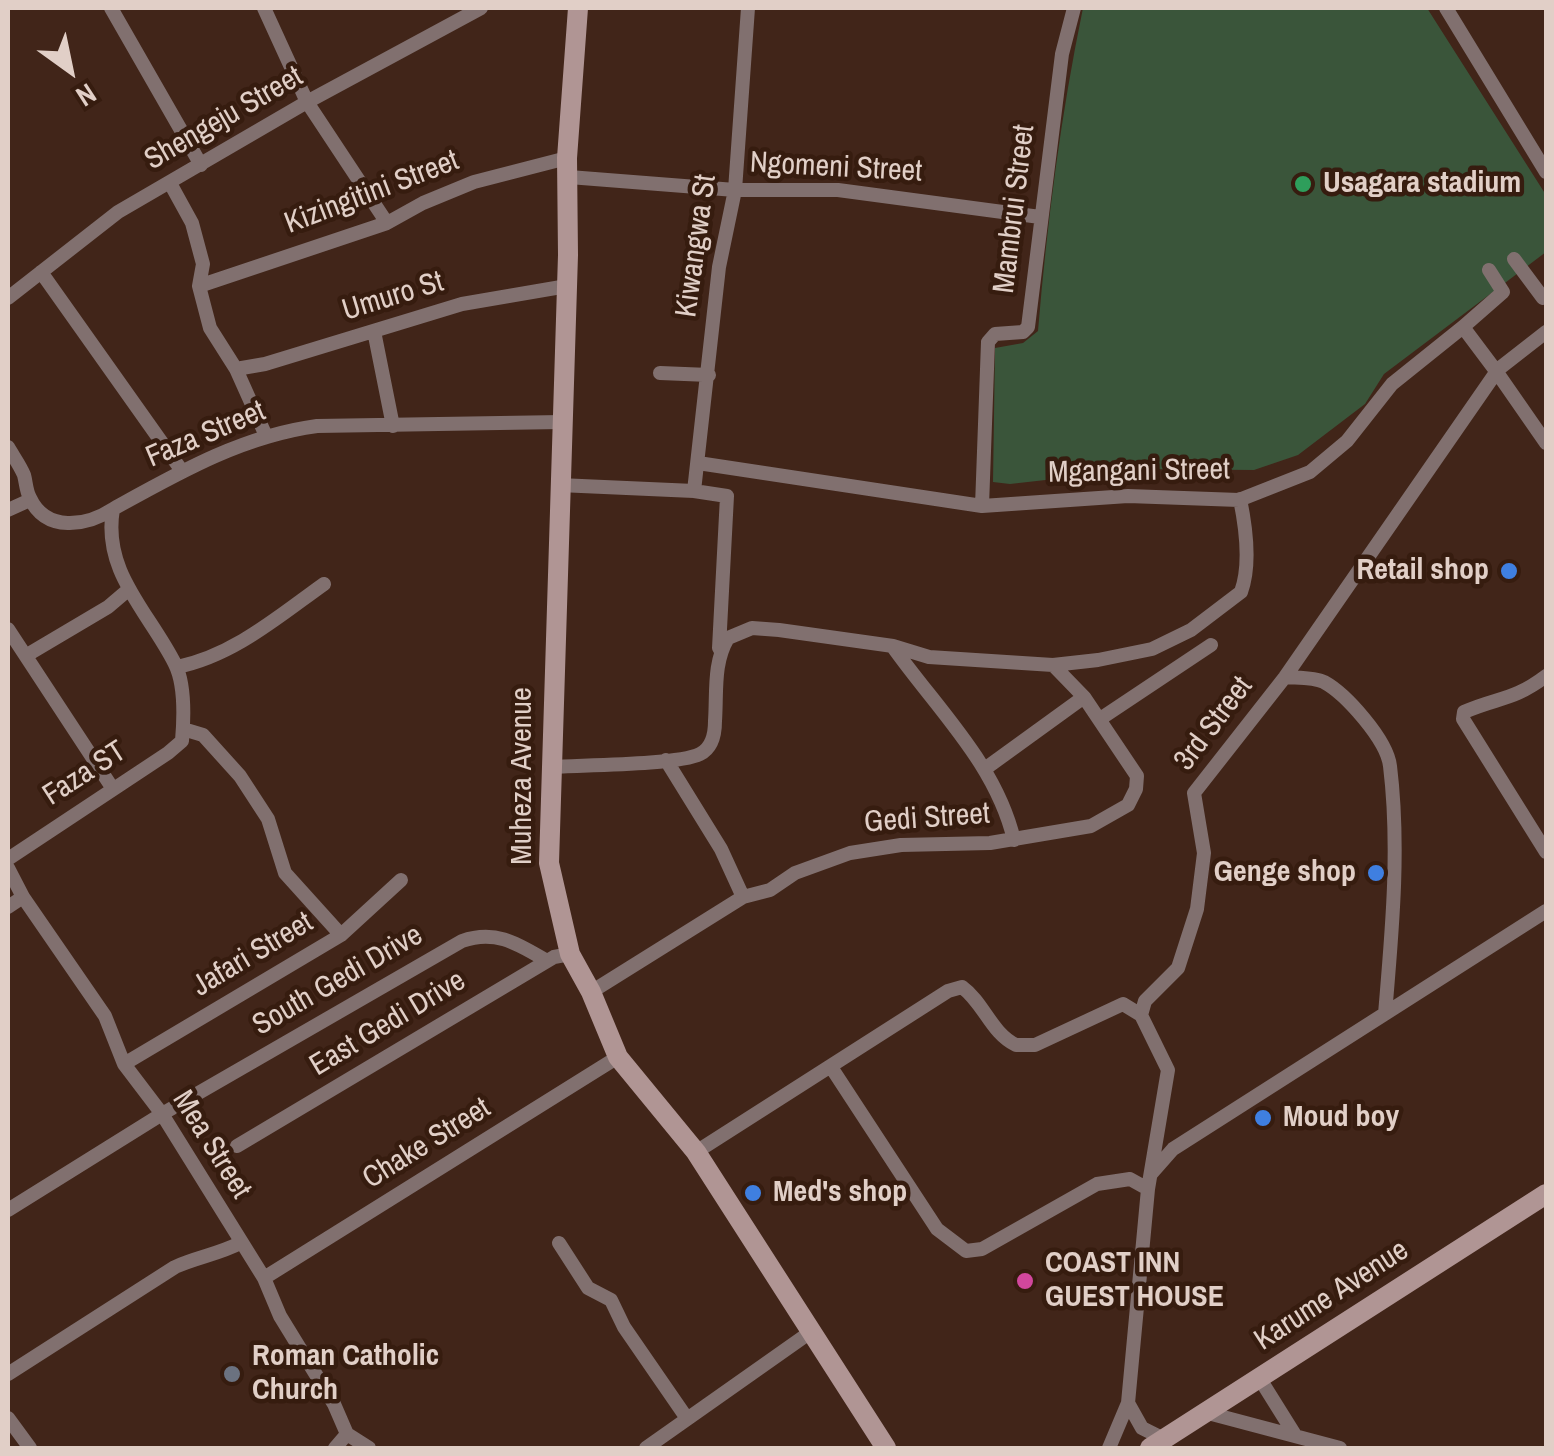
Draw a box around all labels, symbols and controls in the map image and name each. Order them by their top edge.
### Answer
north arrow [20,20,120,120]
street label: Shengeju Street [139,59,309,179]
text: N [69,75,104,116]
street label: Mambrui Street [987,123,1043,295]
street label: Kizingitini Street [280,143,464,243]
street label: Ngomeni Street [749,146,923,190]
place label: Usagara stadium [1323,166,1521,202]
street label: Kiwangwa St [669,172,725,320]
marker: Usagara stadium [1292,173,1314,195]
street label: Umuro St [338,265,448,329]
street label: Faza Street [141,394,271,476]
street label: Mgangani Street [1048,452,1230,492]
place label: Retail shop [1356,553,1489,589]
marker: Retail shop [1498,560,1520,582]
street label: 3rd Street [1167,670,1261,778]
street label: Muheza Avenue [505,687,541,865]
street label: Faza ST [37,734,133,814]
street label: Gedi Street [863,797,991,841]
place label: Genge shop [1214,855,1356,891]
marker: Genge shop [1365,862,1387,884]
street label: Jafari Street [186,905,320,1005]
street label: South Gedi Drive [247,918,429,1044]
street label: East Gedi Drive [304,964,472,1084]
street label: Mea Street [164,1084,258,1206]
street label: Chake Street [357,1091,497,1197]
place label: Moud boy [1283,1100,1399,1136]
marker: Moud boy [1252,1107,1274,1129]
place label: Med's shop [773,1175,907,1211]
marker: Med's shop [742,1182,764,1204]
street label: Karume Avenue [1248,1233,1416,1359]
place label: COAST INN GUEST HOUSE [1045,1246,1224,1316]
marker: COAST INN GUEST HOUSE [1014,1270,1036,1292]
place label: Roman Catholic Church [252,1339,439,1410]
marker: Roman Catholic Church [221,1363,243,1385]

